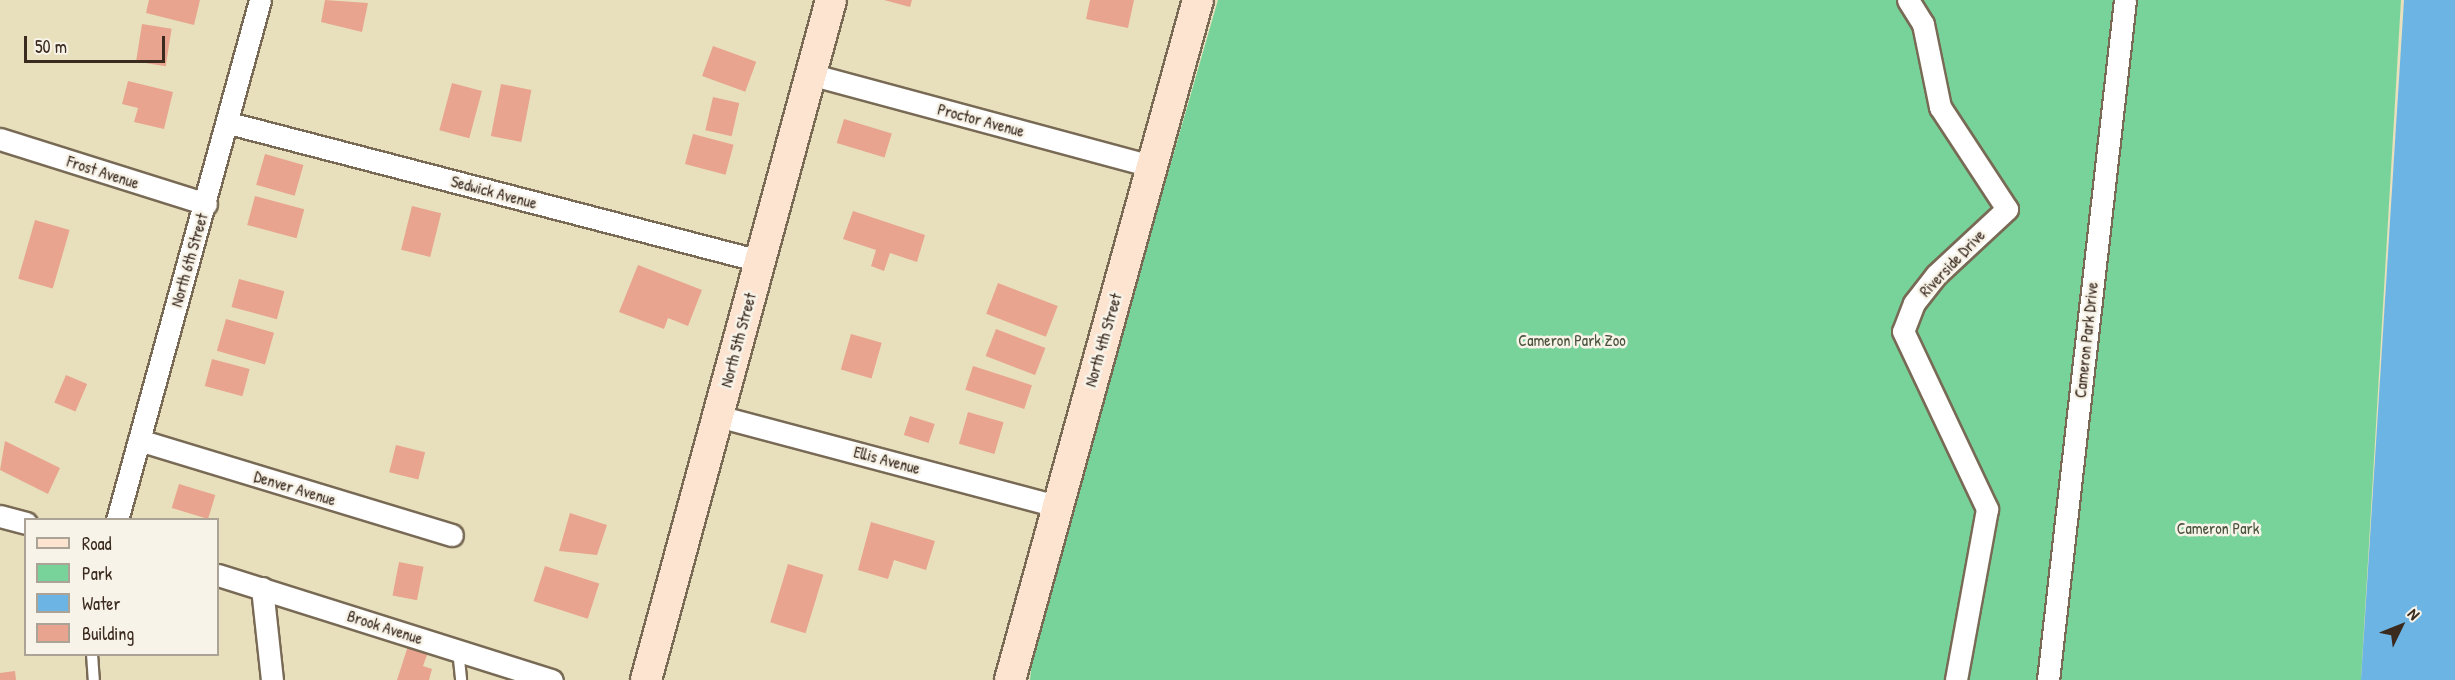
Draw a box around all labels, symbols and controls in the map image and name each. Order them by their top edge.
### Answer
scale bar [27,24,168,62]
text: 50 m [35,34,67,59]
street label: Proctor Avenue [936,99,1026,141]
street label: Frost Avenue [65,151,141,193]
street label: Sedwick Avenue [449,171,539,213]
street label: North 6th Street [166,211,212,309]
street label: Riverside Drive [1915,225,1989,301]
street label: Cameron Park Drive [2070,281,2102,399]
street label: North 5th Street [716,291,760,389]
street label: North 4th Street [1081,291,1125,389]
park label: Cameron Park Zoo [1518,330,1626,350]
street label: Ellis Avenue [852,442,922,478]
street label: Denver Avenue [252,466,338,510]
legend [24,518,219,656]
park label: Cameron Park [2177,518,2259,538]
text: Road [82,531,112,556]
text: Park [82,561,112,586]
text: Water [82,591,120,616]
north arrow [2371,596,2431,656]
text: N [2403,603,2425,624]
street label: Brook Avenue [345,606,425,648]
text: Building [82,621,134,646]

